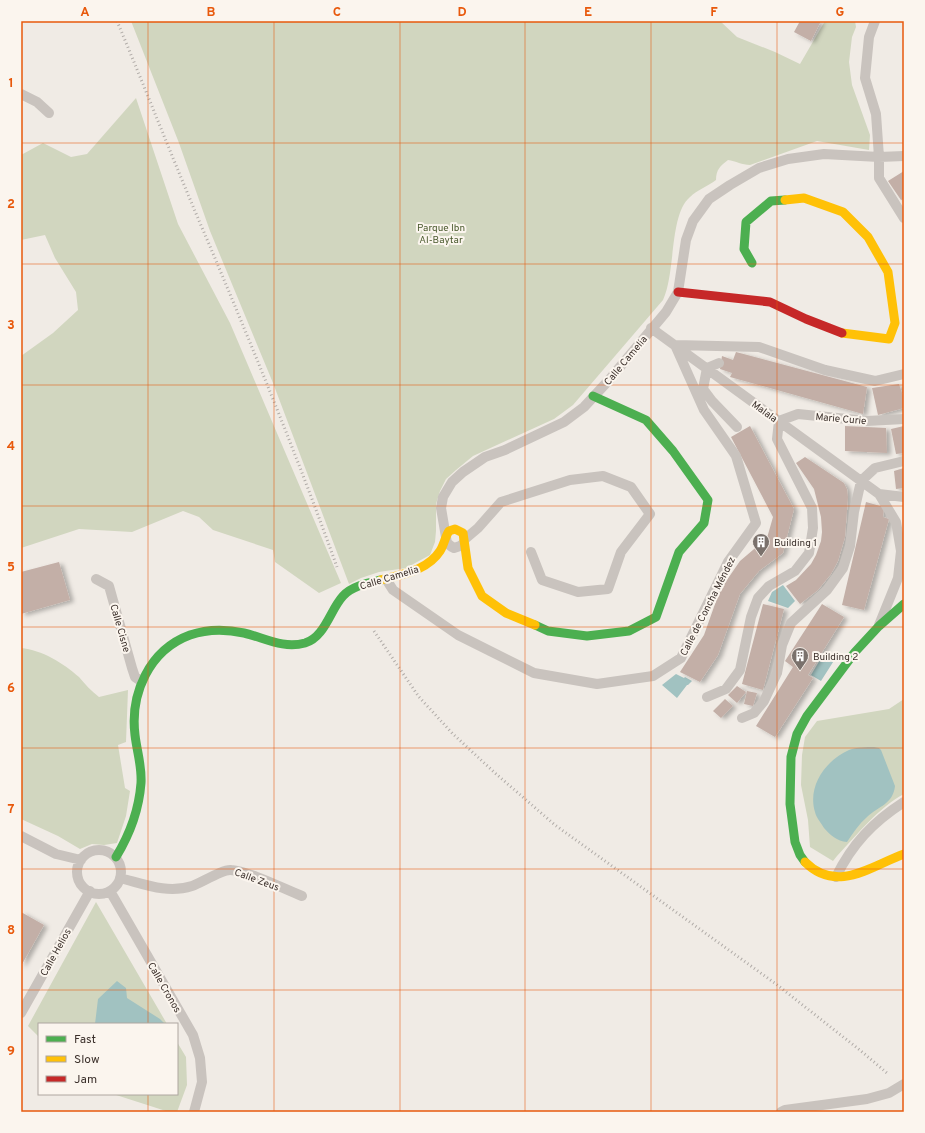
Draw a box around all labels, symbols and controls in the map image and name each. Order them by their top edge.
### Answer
text: A [80,5,90,21]
text: B [207,5,216,21]
text: C [333,5,341,21]
text: D [457,5,467,21]
text: E [584,5,592,21]
text: F [710,5,718,21]
text: G [836,5,845,21]
text: 1 [8,76,14,92]
text: 2 [7,197,15,213]
park label: Parque Ibn Al-Baytar [417,222,465,247]
text: 3 [7,318,15,334]
street label: Calle Camelia [602,333,651,389]
street label: Malala [749,399,780,426]
street label: Marie Curie [815,411,867,428]
text: 4 [7,439,15,455]
building icon: Building 1 [751,532,771,557]
place label: Building 1 [774,537,817,550]
street label: Calle de Concha Méndez [678,555,739,658]
text: 5 [7,560,15,576]
street label: Calle Camelia [358,563,420,594]
street label: Calle Cisne [106,603,133,654]
building icon: Building 2 [790,646,810,671]
place label: Building 2 [813,651,858,664]
text: 6 [7,681,15,697]
text: 7 [8,802,15,818]
street label: Calle Zeus [232,866,281,895]
text: 8 [7,923,15,939]
street label: Calle Helios [38,926,75,979]
street label: Calle Cronos [144,960,184,1016]
legend [38,1023,178,1095]
text: Fast [74,1032,96,1048]
text: 9 [7,1044,15,1060]
text: Slow [74,1052,100,1068]
text: Jam [74,1072,97,1088]

